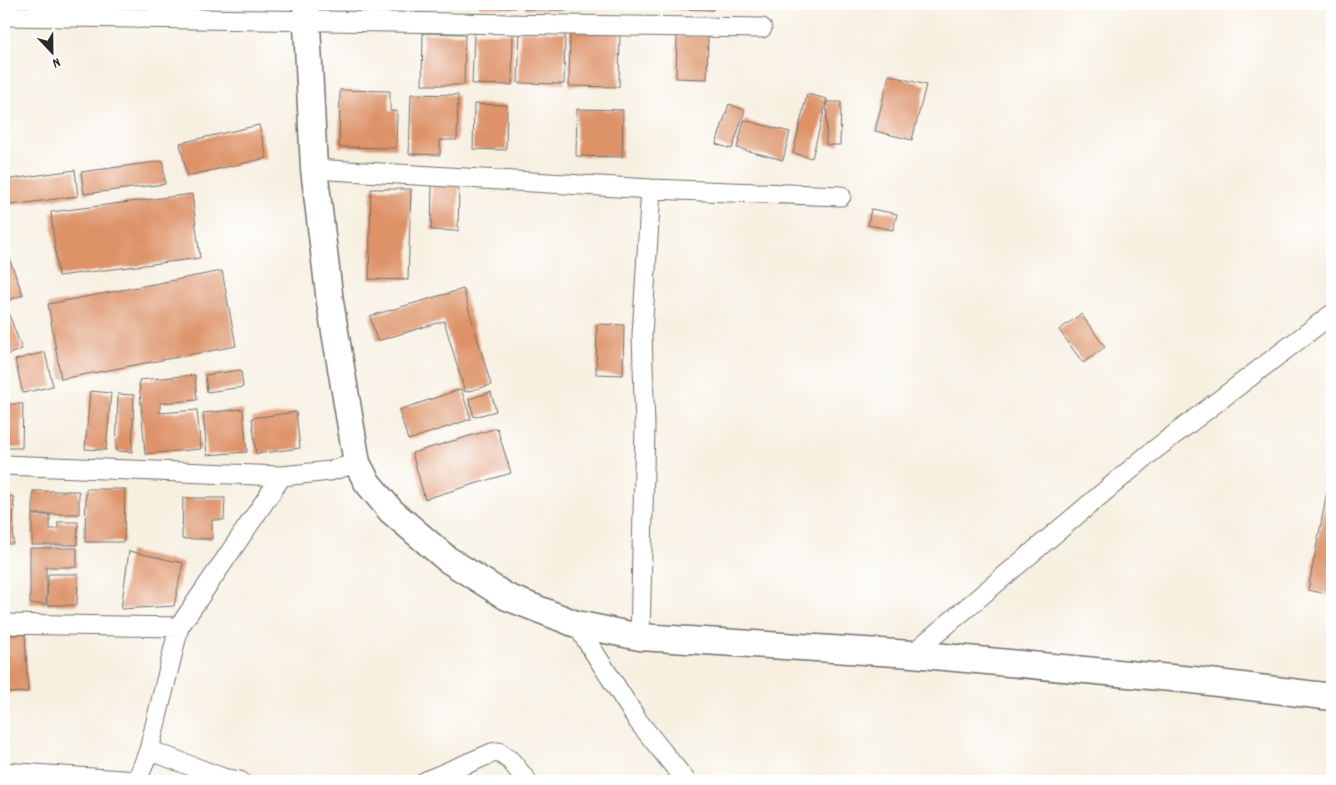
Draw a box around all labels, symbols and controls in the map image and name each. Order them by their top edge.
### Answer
north arrow [28,28,78,78]
text: N [49,52,63,73]

